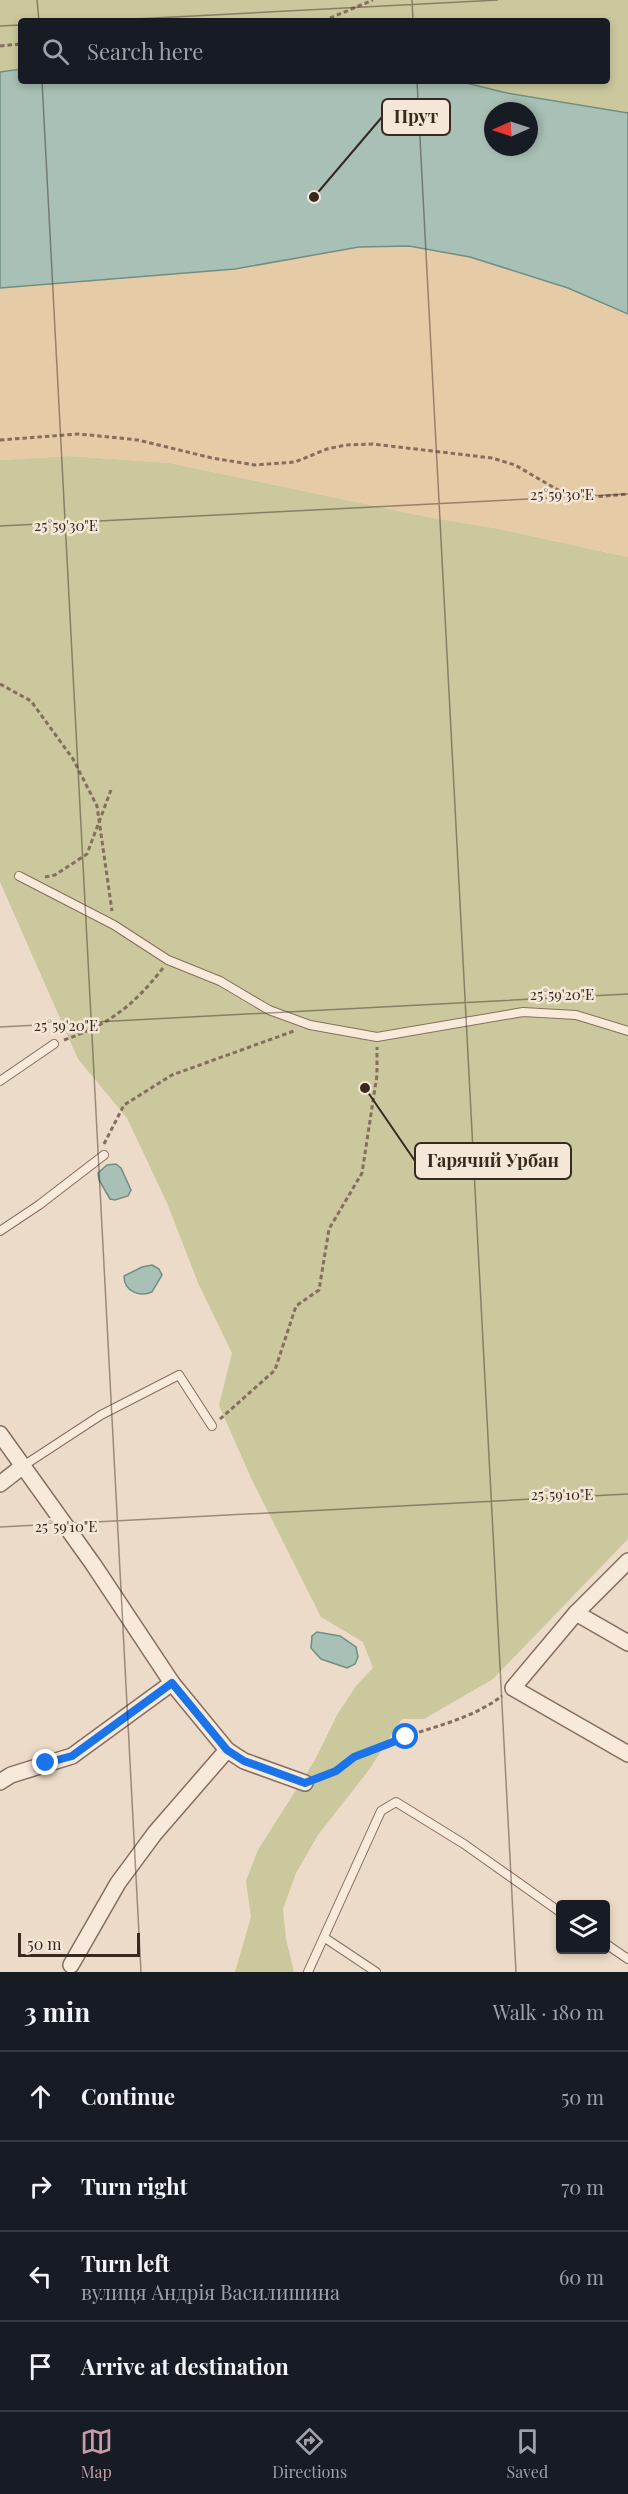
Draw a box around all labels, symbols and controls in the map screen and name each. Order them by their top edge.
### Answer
search box [18,18,610,84]
icon: search [39,35,72,68]
text: Search here [87,36,203,66]
callout: Прут [382,99,450,135]
north arrow [484,102,538,156]
text: Прут [394,104,439,128]
text: 25°59'30"E [530,484,594,504]
text: 25°59'30"E [34,515,98,535]
text: 25°59'20"E [530,984,594,1004]
text: 25°59'20"E [34,1015,98,1035]
callout: Гарячий Урбан [415,1143,571,1179]
text: Гарячий Урбан [427,1148,560,1172]
text: 25°59'10"E [531,1484,593,1504]
text: 25°59'10"E [35,1516,97,1536]
route start [392,1723,418,1749]
route end [32,1749,58,1775]
map controls [556,1900,610,1954]
button: layers [556,1900,610,1954]
scale bar [18,1930,140,1958]
text: 50 m [27,1933,61,1954]
text: 3 min [24,1994,90,2029]
text: Walk · 180 m [493,1998,604,2025]
icon: ahead [24,2080,57,2113]
text: Continue [81,2081,175,2111]
text: 50 m [561,2083,604,2110]
icon: right [24,2170,57,2203]
text: Turn right [81,2171,187,2201]
text: 70 m [561,2173,604,2200]
text: Turn left [81,2248,170,2278]
icon: left [24,2260,57,2293]
text: 60 m [559,2263,604,2290]
text: вулиця Андрія Василишина [81,2278,340,2305]
icon: arrive [24,2350,57,2383]
text: Arrive at destination [81,2351,289,2381]
tab: Map [80,2425,113,2482]
tab: Directions [272,2425,347,2482]
tab: Saved [507,2425,548,2482]

